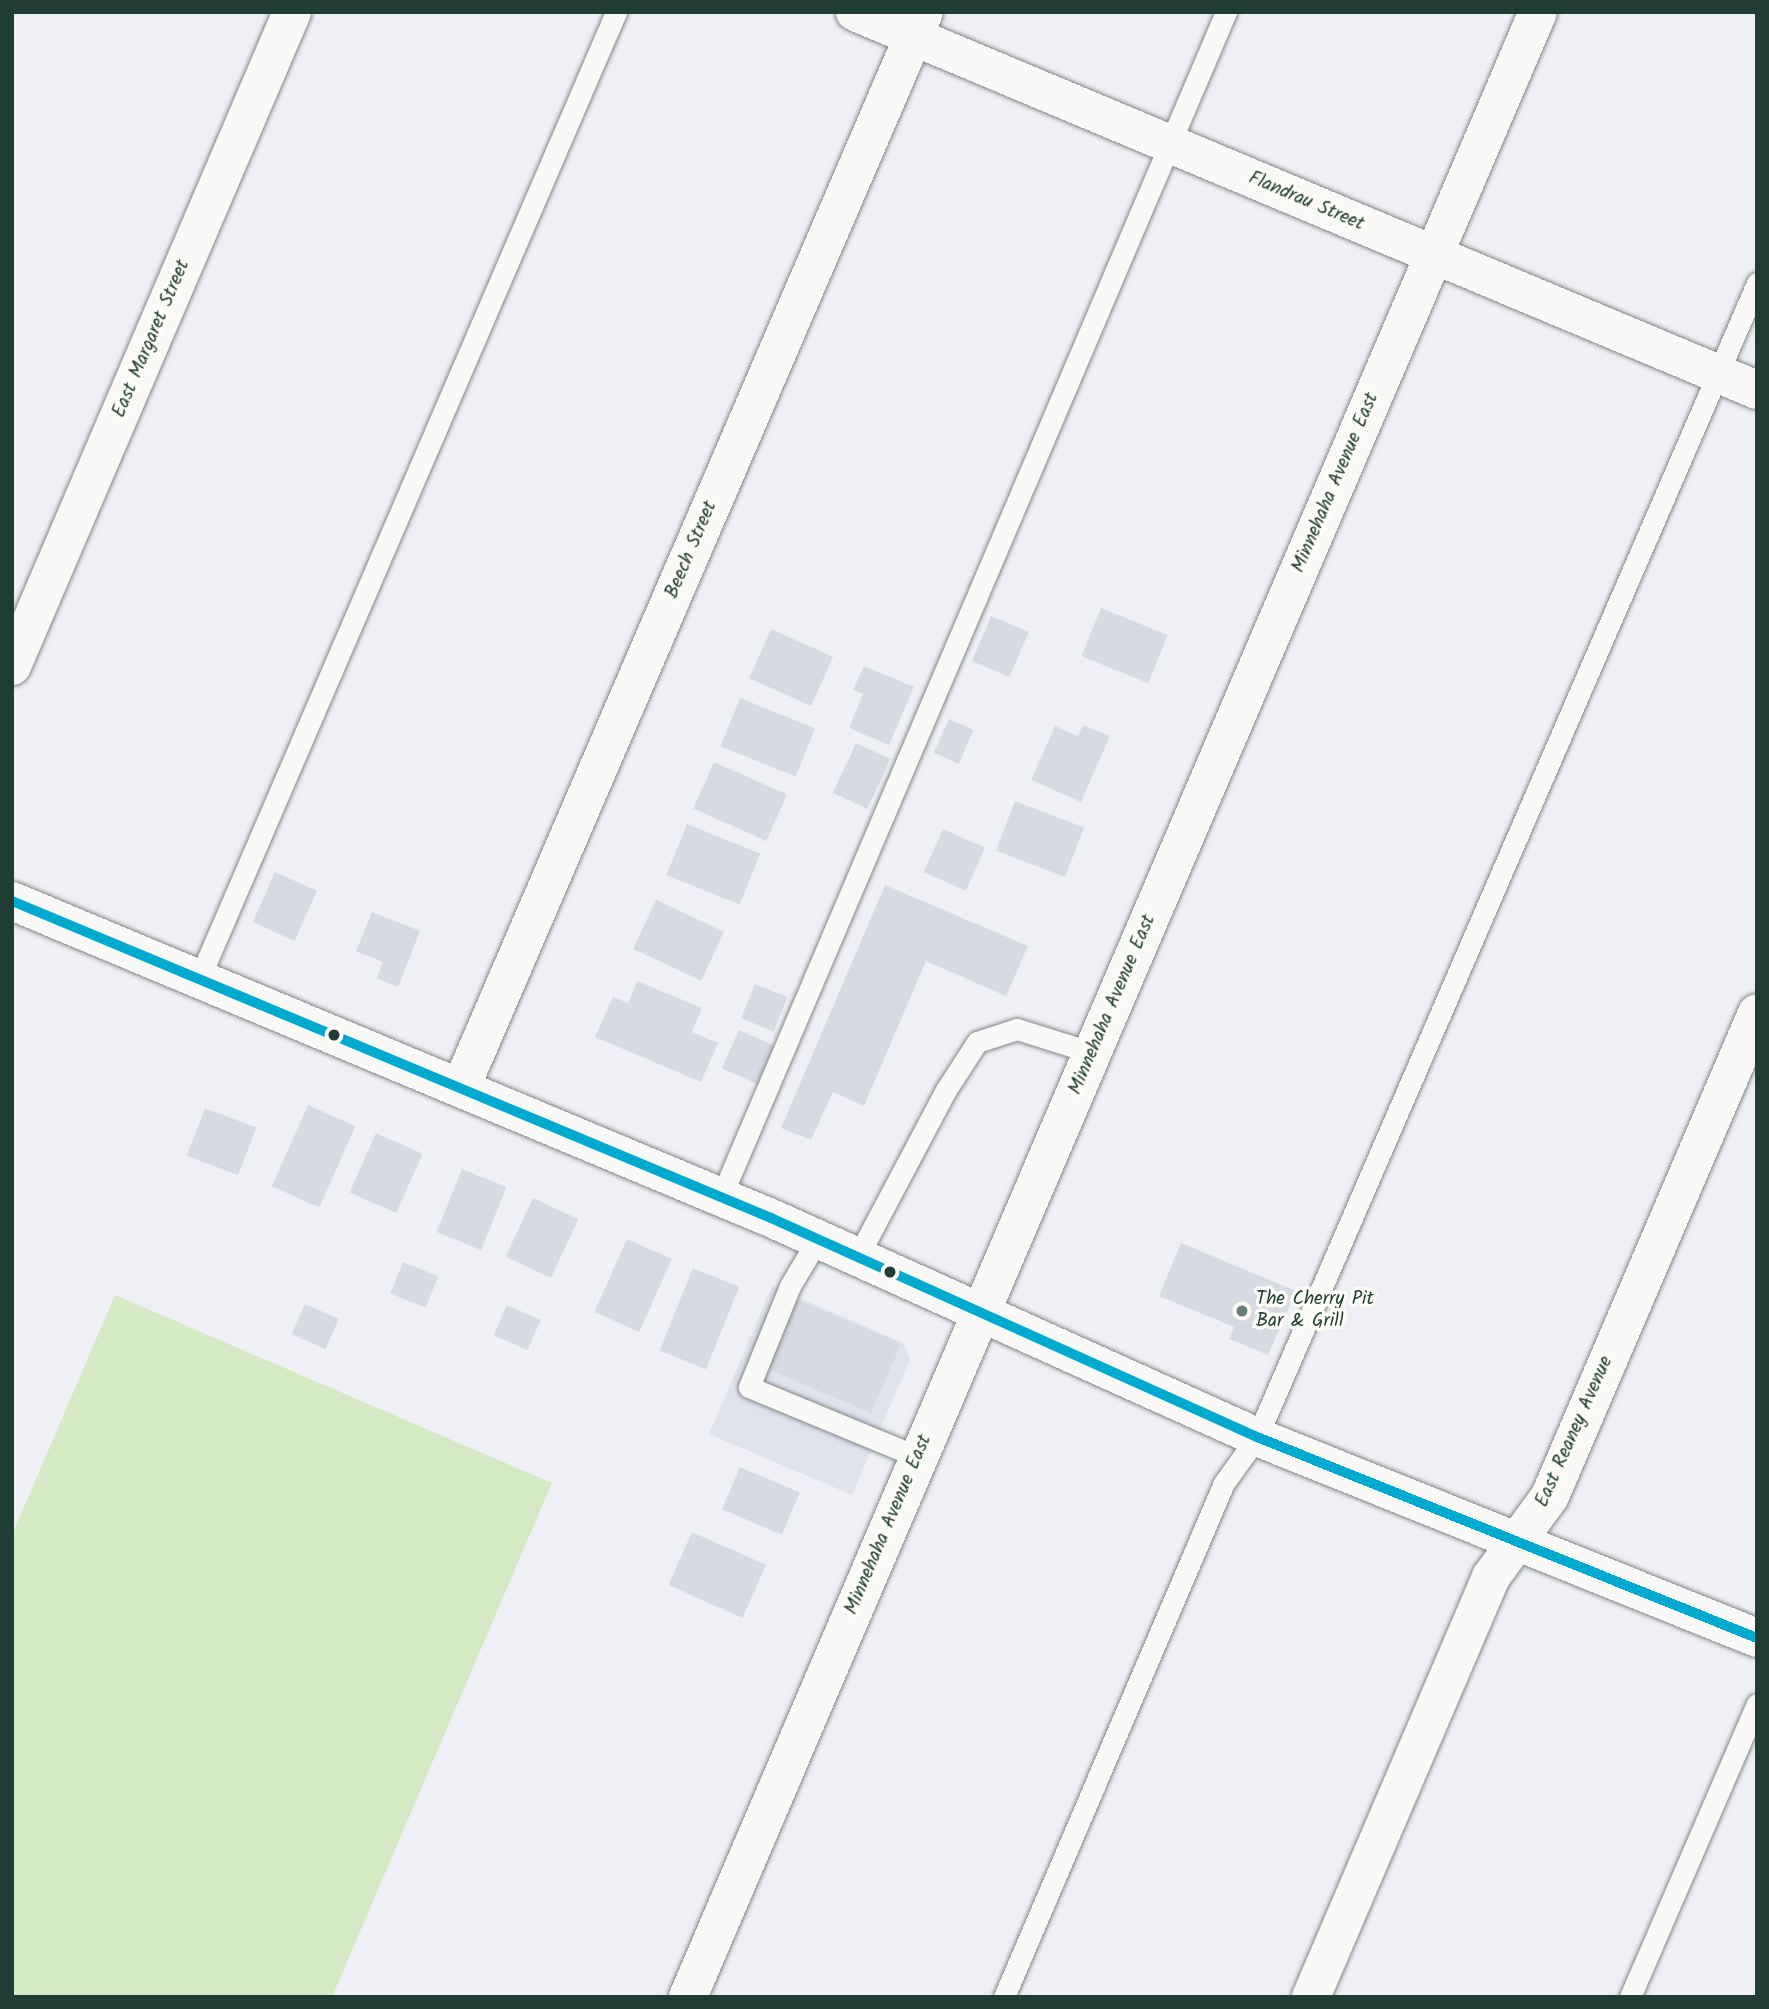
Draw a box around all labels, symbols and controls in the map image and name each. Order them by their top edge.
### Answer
street label: Flandrau Street [1245,167,1367,237]
street label: East Margaret Street [108,257,196,421]
street label: Minnehaha Avenue East [1288,390,1384,576]
street label: Beech Street [661,498,723,602]
street label: Minnehaha Avenue East [1065,912,1161,1098]
unlabelled marker [327,1028,341,1042]
unlabelled marker [883,1265,897,1279]
place label: The Cherry Pit Bar & Grill [1256,1289,1374,1333]
marker: The Cherry Pit Bar & Grill [1234,1303,1250,1319]
street label: East Reaney Avenue [1531,1353,1619,1511]
street label: Minnehaha Avenue East [841,1432,937,1618]

